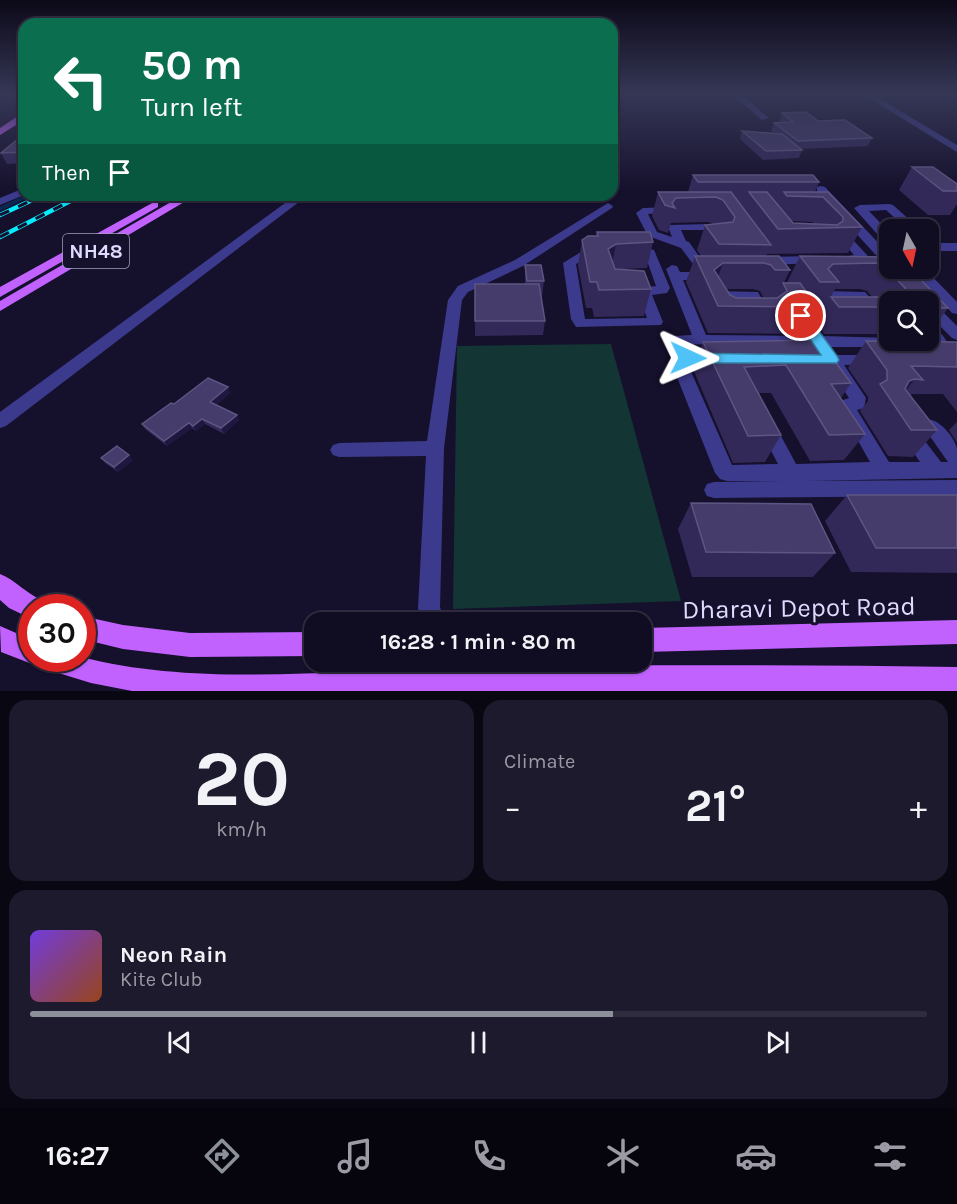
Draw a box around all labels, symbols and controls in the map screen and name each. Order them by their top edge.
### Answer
text: 50 m [141,40,243,90]
icon: left [42,42,120,120]
text: Turn left [141,91,242,123]
icon: arrive [103,156,136,189]
text: Then [42,160,91,186]
north arrow [879,219,939,279]
map controls [879,219,939,351]
road number: NH48 [63,234,129,268]
pin [775,290,826,341]
button: search [879,291,939,351]
icon: arrive [784,299,817,332]
position arrow [656,326,720,390]
street label: Dharavi Depot Road [682,590,916,626]
speed limit sign: 30 [18,594,96,672]
text: 16:28 · 1 min · 80 m [380,629,576,655]
text: 20 [193,733,290,825]
text: Climate [504,750,575,773]
text: 21° [685,780,746,832]
text: − [504,788,521,826]
text: + [910,788,927,826]
text: km/h [216,818,267,841]
text: Neon Rain [120,942,227,968]
text: Kite Club [120,968,202,991]
icon: previous [163,1026,196,1059]
icon: pause [462,1026,495,1059]
icon: next [761,1026,794,1059]
icon: directions [201,1135,243,1177]
icon: music [334,1135,376,1177]
icon: phone [468,1135,510,1177]
icon: climate [602,1135,644,1177]
icon: car [735,1135,777,1177]
icon: filters [869,1135,911,1177]
text: 16:27 [46,1140,109,1172]

